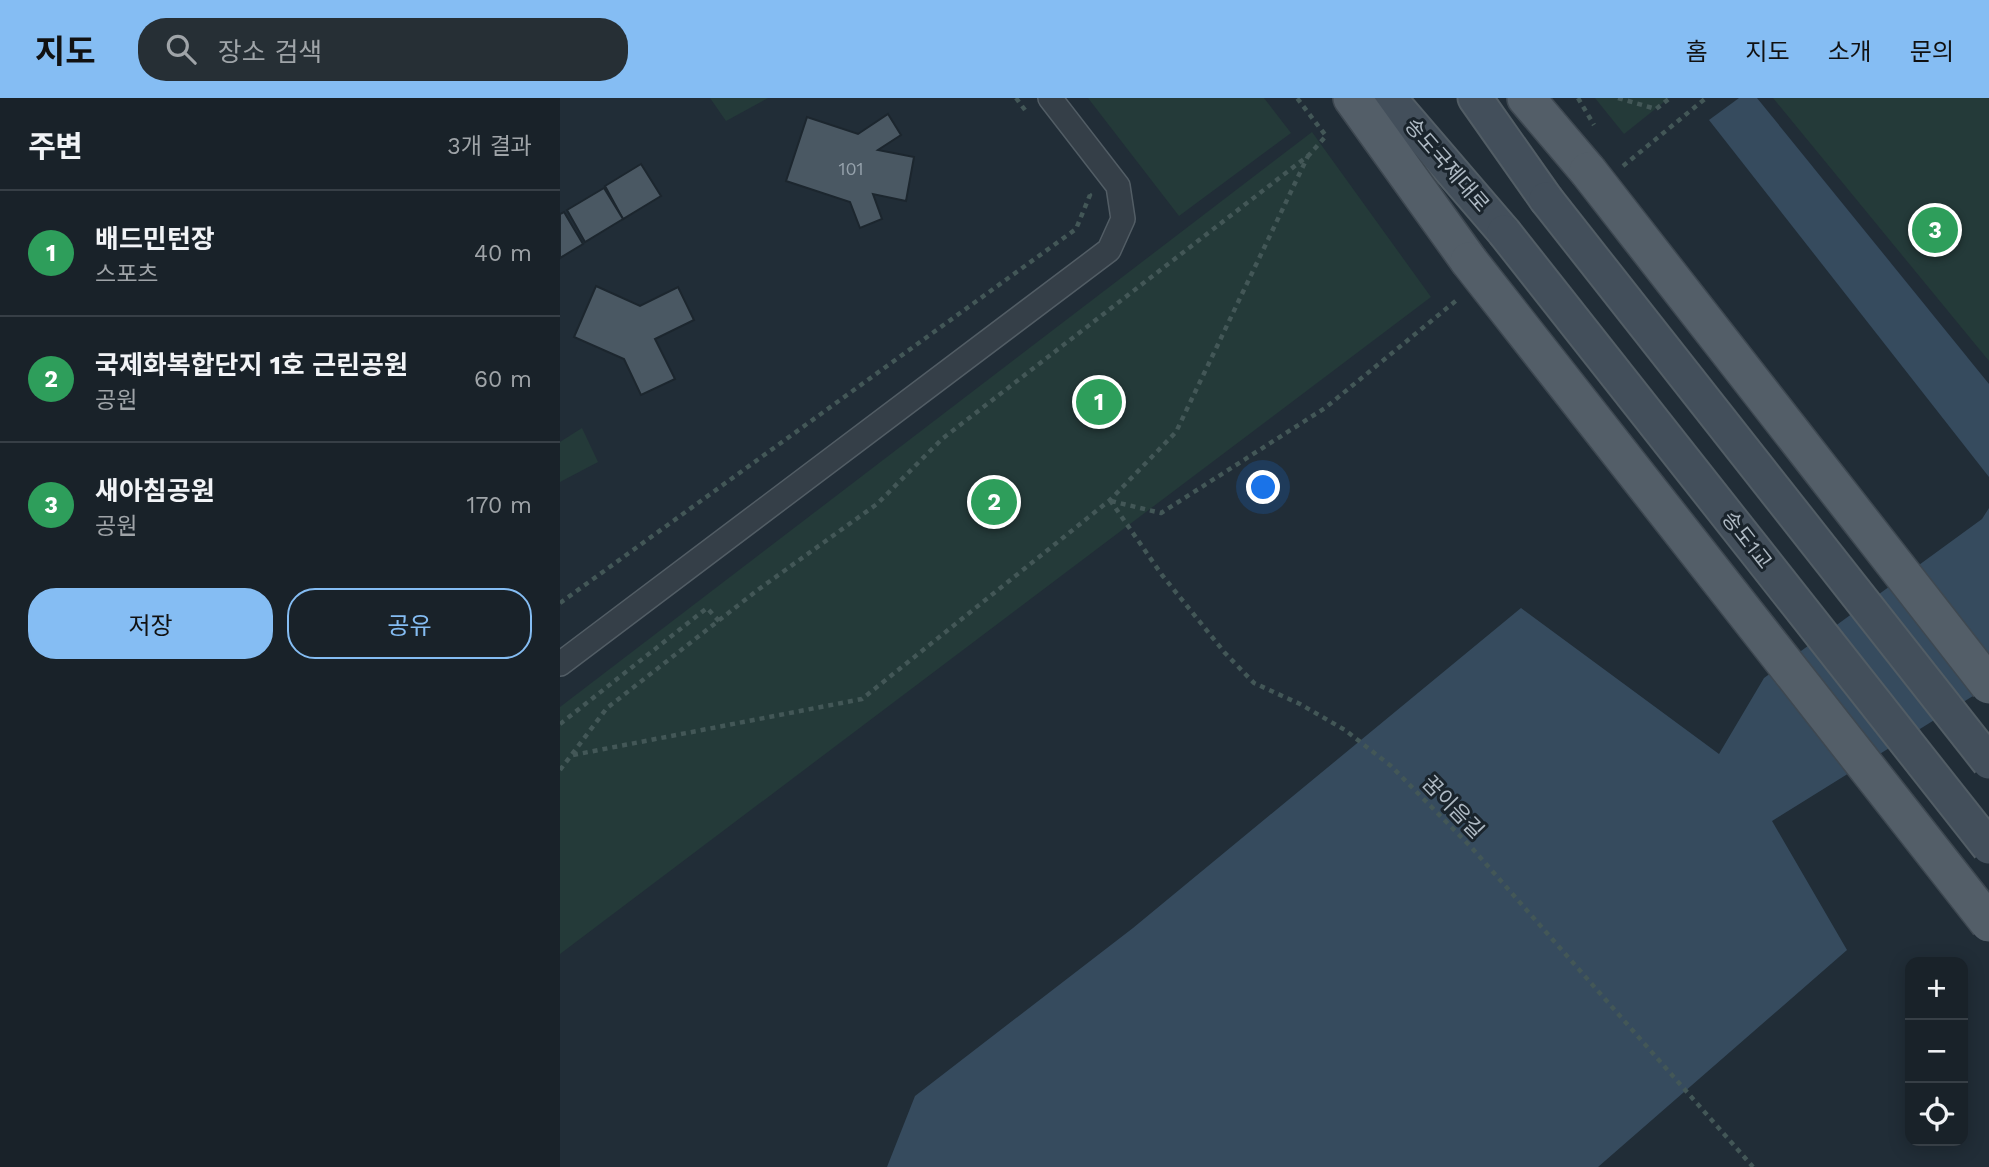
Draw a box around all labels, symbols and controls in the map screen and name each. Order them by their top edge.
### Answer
search box [138,18,628,81]
icon: search [162,30,200,68]
text: 지도 [35,32,96,71]
text: 장소 검색 [218,37,322,67]
text: 홈 [1685,38,1707,66]
text: 지도 [1745,38,1790,66]
text: 소개 [1828,38,1872,66]
text: 문의 [1910,38,1954,66]
street label: 송도국제대로 [1400,113,1495,217]
text: 주변 [28,129,83,164]
text: 3개 결과 [447,133,532,160]
house number: 101 [838,158,864,179]
pin: 3 [1912,204,1958,256]
text: 배드민턴장 [95,224,215,254]
text: 1 [46,240,56,267]
text: 40 m [474,240,532,267]
text: 스포츠 [95,261,158,288]
text: 국제화복합단지 1호 근린공원 [95,350,408,380]
text: 2 [44,366,58,393]
text: 60 m [474,366,532,393]
pin: 1 [1076,376,1122,428]
text: 공원 [95,387,137,414]
your location [1246,470,1280,504]
text: 새아침공원 [95,476,215,506]
pin: 2 [971,476,1017,528]
text: 3 [44,492,58,519]
text: 170 m [467,492,532,519]
street label: 송도1교 [1717,506,1778,573]
text: 공원 [95,513,137,540]
button: 저장 [28,588,273,659]
button: 공유 [287,588,532,659]
street label: 꿈이음길 [1418,770,1489,843]
map controls [1905,957,1968,1146]
button: + [1905,957,1968,1020]
button: − [1905,1020,1968,1083]
button: locate [1905,1083,1968,1146]

